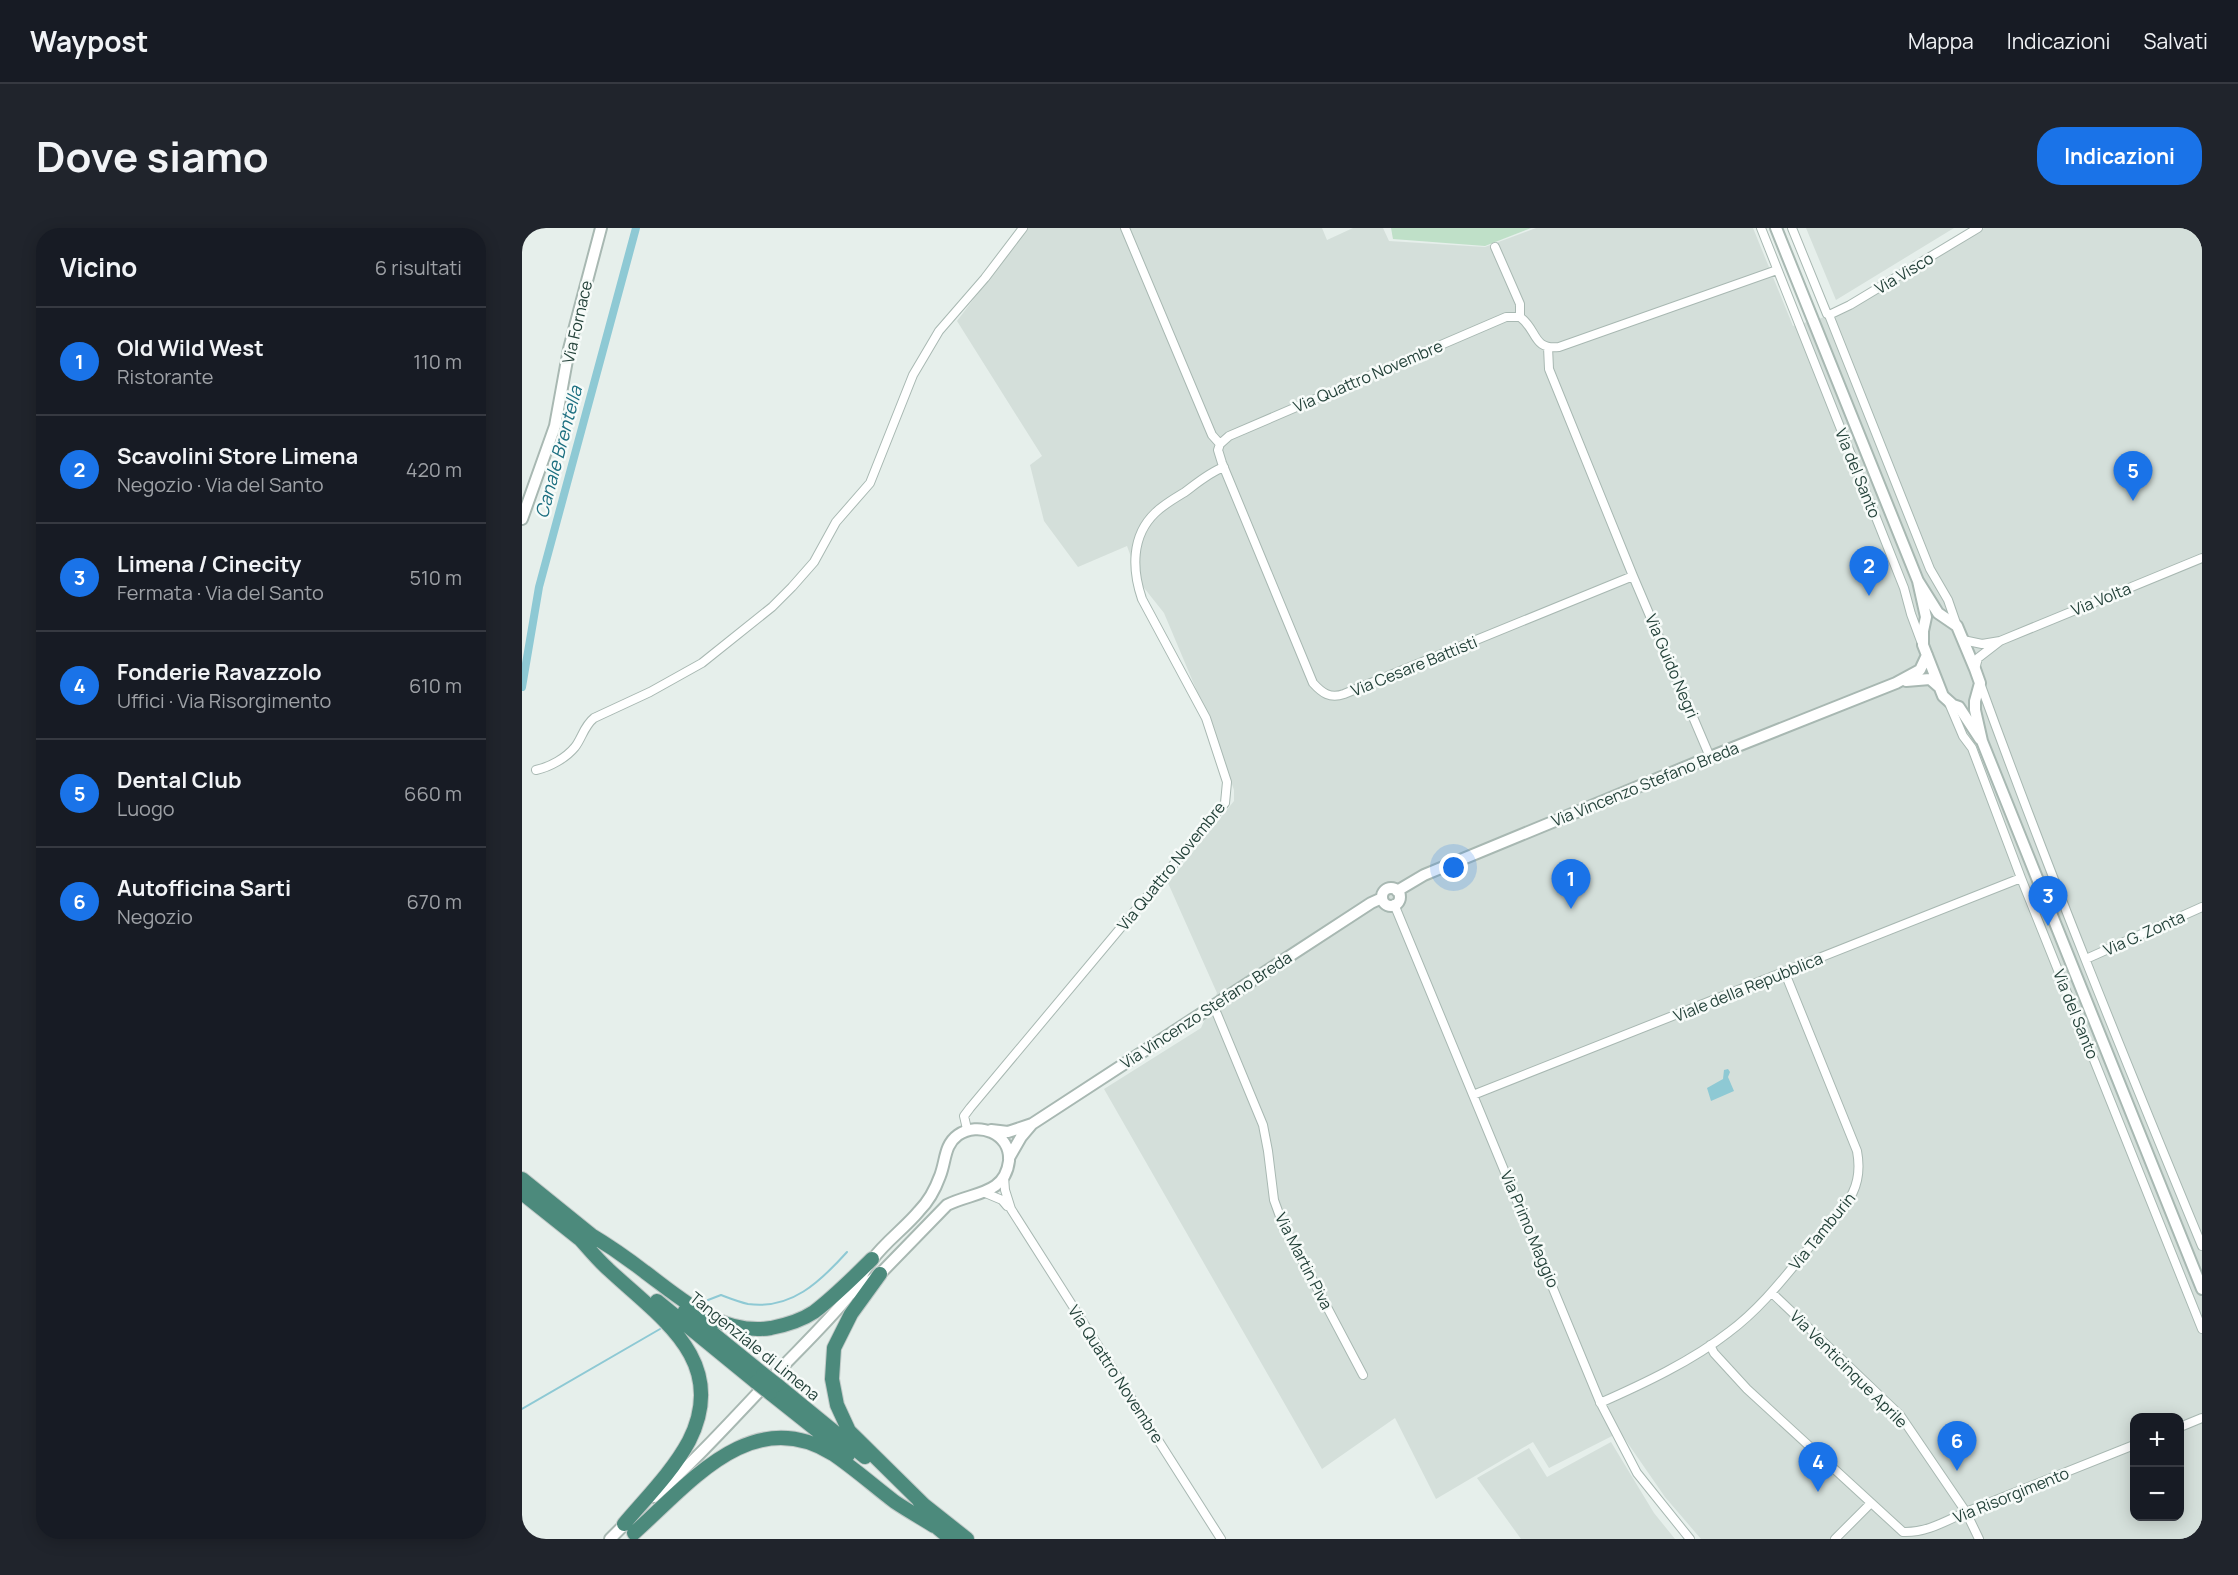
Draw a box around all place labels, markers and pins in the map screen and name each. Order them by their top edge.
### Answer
pin: 5 [2114,452,2152,501]
pin: 2 [1850,546,1888,596]
pin: 1 [1552,860,1590,909]
pin: 3 [2028,876,2068,926]
pin: 6 [1938,1422,1976,1471]
pin: 4 [1798,1442,1838,1492]

